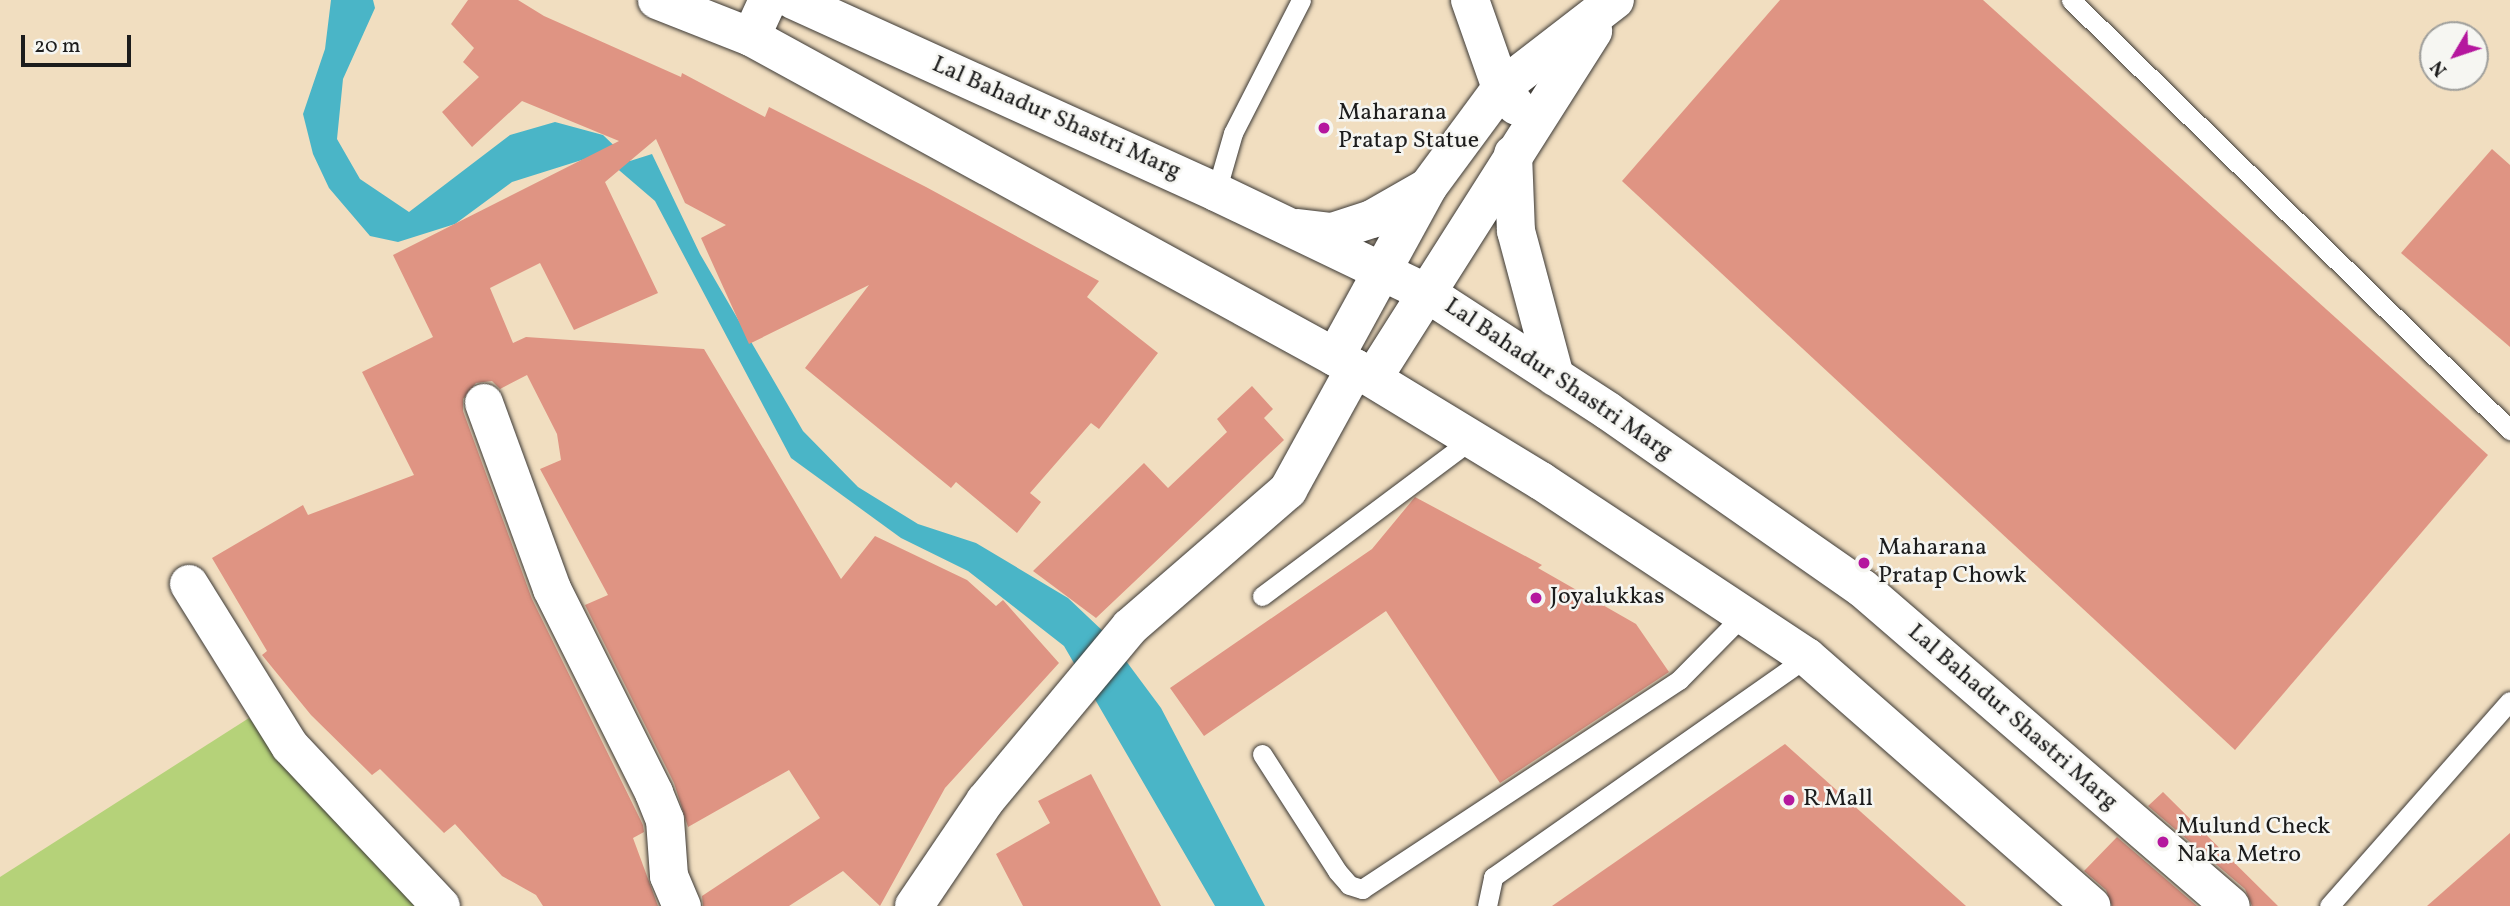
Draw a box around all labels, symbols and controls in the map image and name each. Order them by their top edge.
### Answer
scale bar [24,21,135,65]
north arrow [2419,21,2489,91]
text: 20 m [34,32,80,61]
street label: Lal Bahadur Shastri Marg [927,51,1185,187]
text: N [2425,54,2454,82]
place label: Maharana Pratap Statue [1338,100,1479,156]
marker: Maharana Pratap Statue [1316,120,1332,136]
street label: Lal Bahadur Shastri Marg [1438,293,1678,467]
place label: Maharana Pratap Chowk [1878,535,2027,591]
marker: Maharana Pratap Chowk [1856,555,1872,571]
place label: Joyalukkas [1550,584,1664,612]
marker: Joyalukkas [1528,590,1544,606]
street label: Lal Bahadur Shastri Marg [1901,619,2123,817]
place label: R Mall [1803,786,1873,814]
marker: R Mall [1781,792,1797,808]
place label: Mulund Check Naka Metro [2177,814,2330,870]
marker: Mulund Check Naka Metro [2155,834,2171,850]

